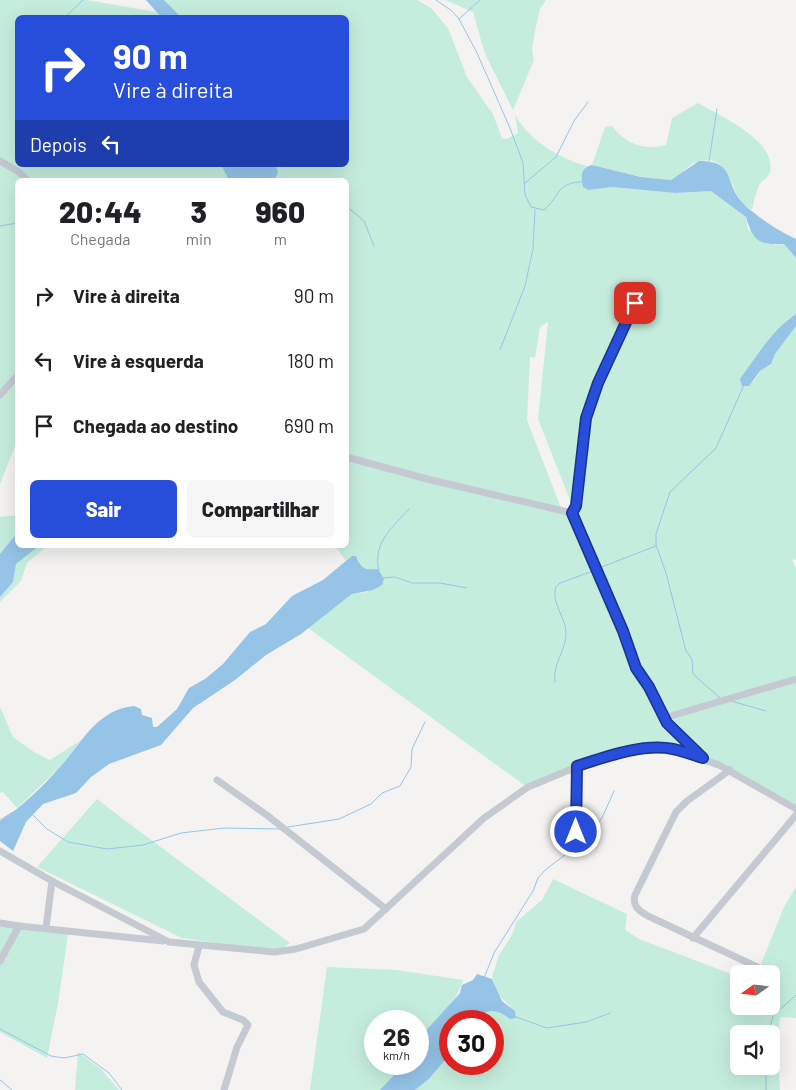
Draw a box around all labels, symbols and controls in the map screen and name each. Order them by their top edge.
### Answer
text: 90 m [113,34,188,76]
icon: right [30,35,95,100]
text: Vire à direita [113,76,233,102]
icon: left [97,130,125,158]
text: Depois [30,133,87,156]
text: 20:44 [59,193,142,229]
text: 3 [190,193,207,229]
text: 960 [256,193,305,229]
text: Chegada [70,229,131,248]
text: min [186,229,212,248]
text: m [274,229,287,248]
icon: right [30,282,58,310]
pin [614,282,656,324]
text: Vire à direita [73,284,180,307]
text: 90 m [294,284,334,307]
icon: arrive [621,289,649,317]
icon: left [30,347,58,375]
text: Vire à esquerda [73,349,204,372]
text: 180 m [287,349,334,372]
icon: arrive [30,412,58,440]
text: Chegada ao destino [73,414,238,437]
text: 690 m [284,414,334,437]
button: Sair [30,480,177,538]
button: Compartilhar [187,480,334,538]
position arrow [549,805,601,857]
north arrow [730,965,780,1015]
map controls [730,965,780,1075]
speed limit sign: 30 [439,1010,504,1075]
text: 26 [383,1021,410,1051]
button: sound [730,1025,780,1075]
text: km/h [383,1048,410,1062]

